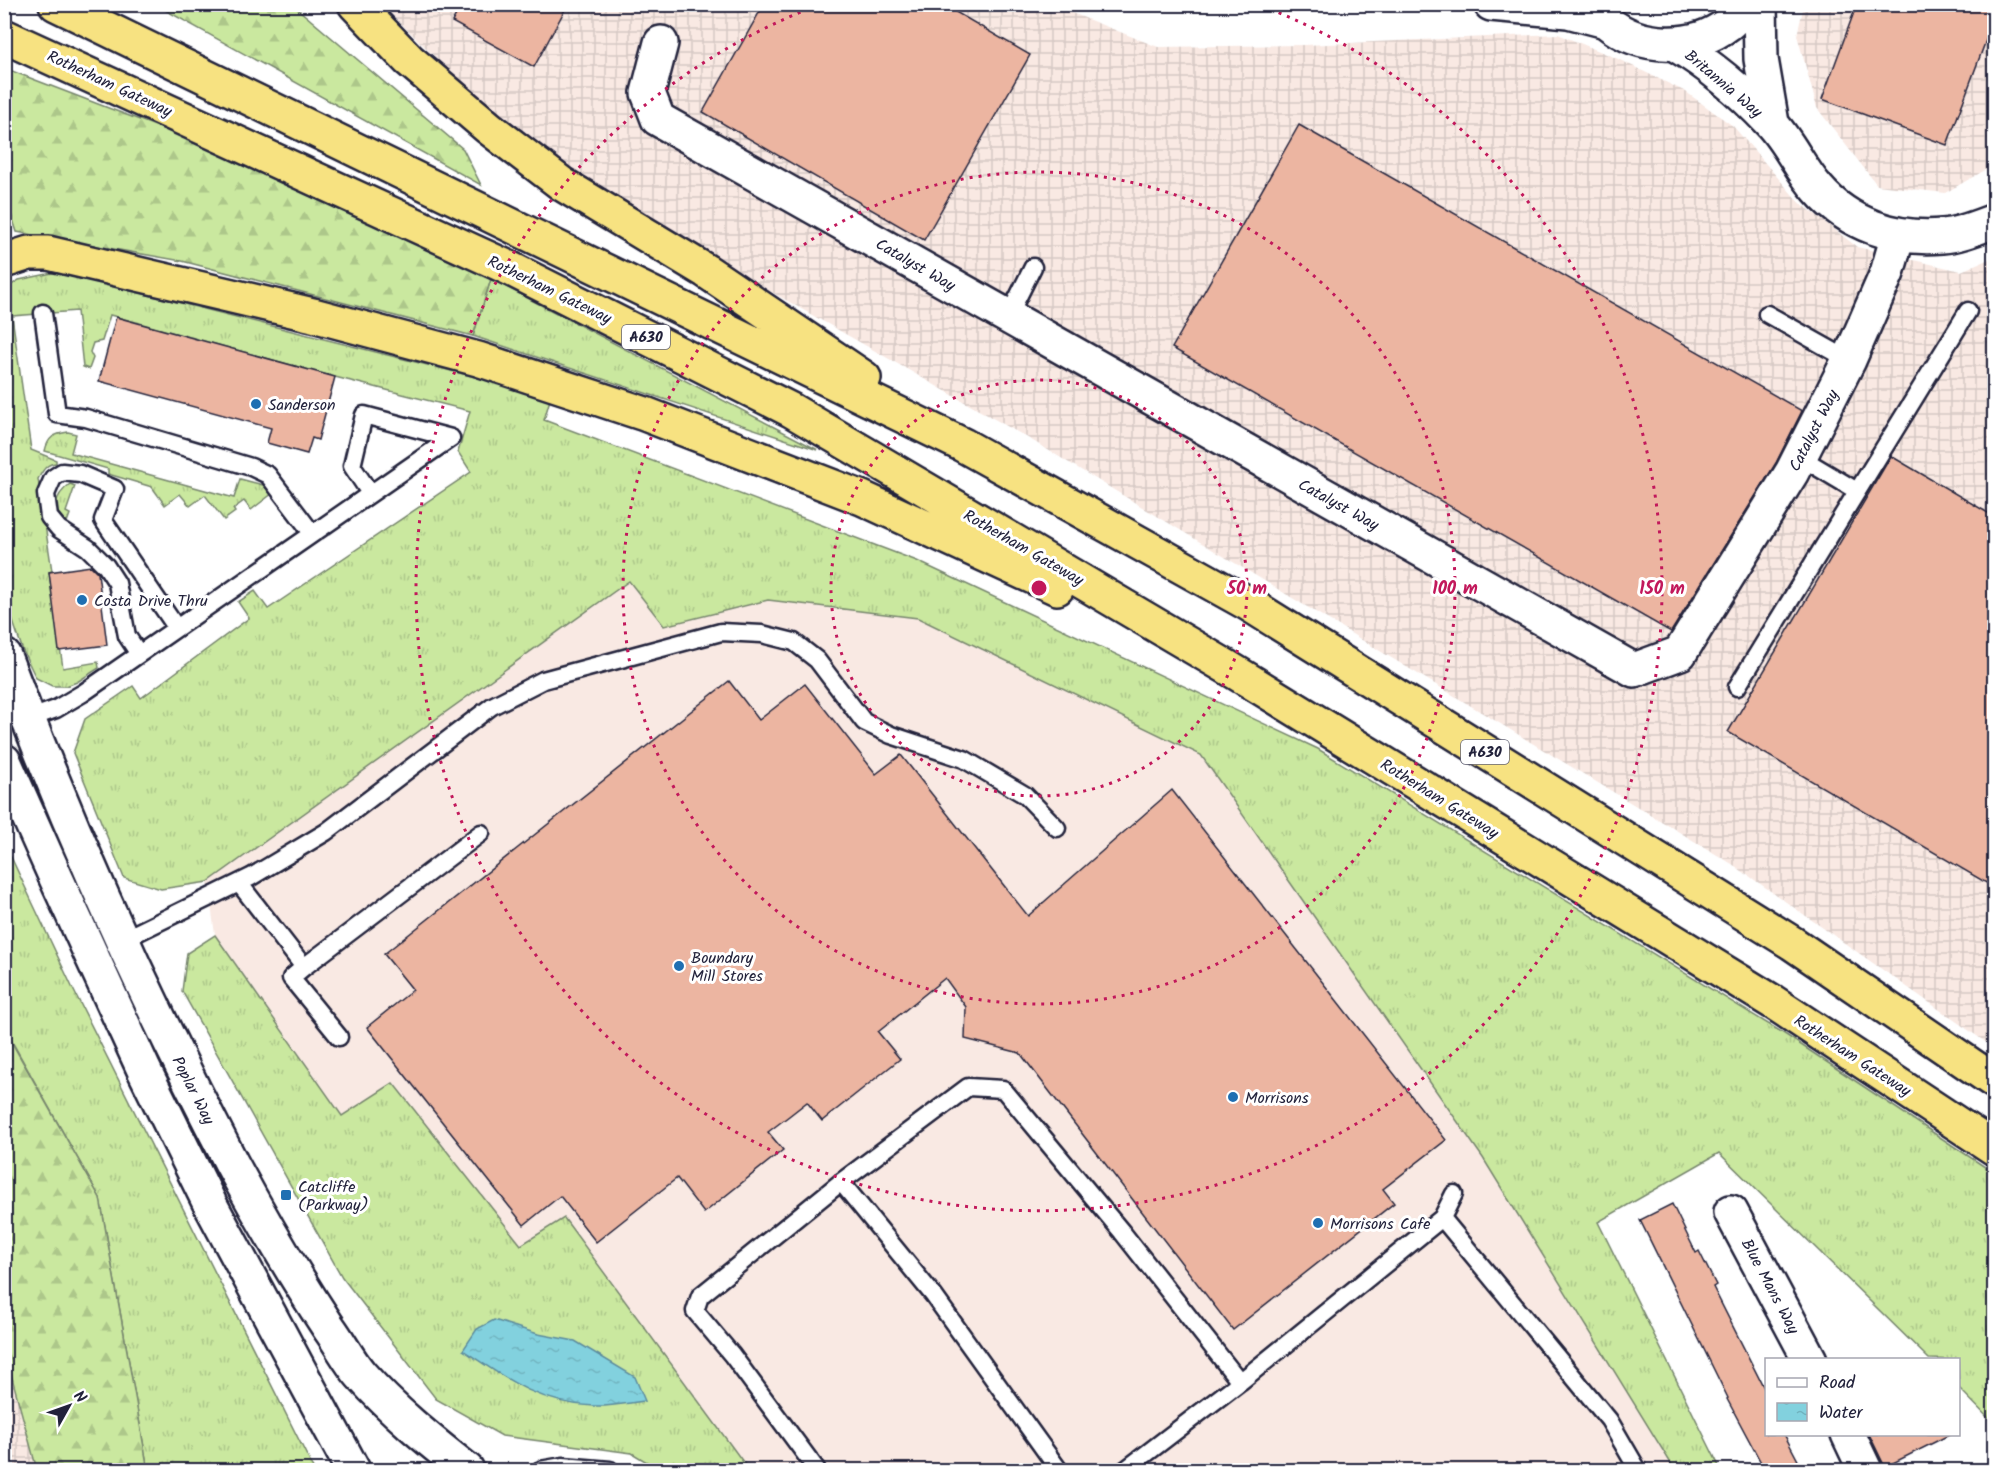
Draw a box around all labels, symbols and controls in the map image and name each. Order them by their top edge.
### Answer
street label: Rotherham Gateway [43,44,177,125]
street label: Britannia Way [1679,44,1768,125]
street label: Catalyst Way [870,232,961,299]
street label: Rotherham Gateway [483,249,616,332]
road number: A630 [622,325,670,349]
street label: Catalyst Way [1783,385,1846,476]
place label: Sanderson [268,393,336,418]
marker: Sanderson [249,397,263,411]
street label: Catalyst Way [1293,473,1384,538]
street label: Rotherham Gateway [958,504,1089,593]
text: 50 m [1226,575,1267,604]
text: 100 m [1432,575,1478,604]
text: 150 m [1639,575,1685,604]
centre of rings [1029,578,1049,598]
place label: Costa Drive Thru [94,589,208,614]
marker: Costa Drive Thru [75,593,89,607]
road number: A630 [1461,740,1509,764]
street label: Rotherham Gateway [1375,753,1504,846]
place label: Boundary Mill Stores [691,946,763,989]
marker: Boundary Mill Stores [672,959,686,973]
street label: Rotherham Gateway [1789,1009,1916,1104]
street label: Poplar Way [165,1052,221,1130]
place label: Morrisons [1245,1086,1309,1111]
marker: Morrisons [1226,1090,1240,1104]
place label: Catcliffe (Parkway) [298,1175,369,1218]
marker: Catcliffe (Parkway) [279,1188,293,1202]
place label: Morrisons Cafe [1330,1212,1430,1237]
marker: Morrisons Cafe [1311,1216,1325,1230]
street label: Blue Mans Way [1734,1235,1806,1339]
legend [1765,1358,1960,1436]
text: Road [1819,1369,1856,1398]
north arrow [39,1376,99,1436]
text: N [67,1385,92,1409]
text: Water [1819,1399,1864,1428]

